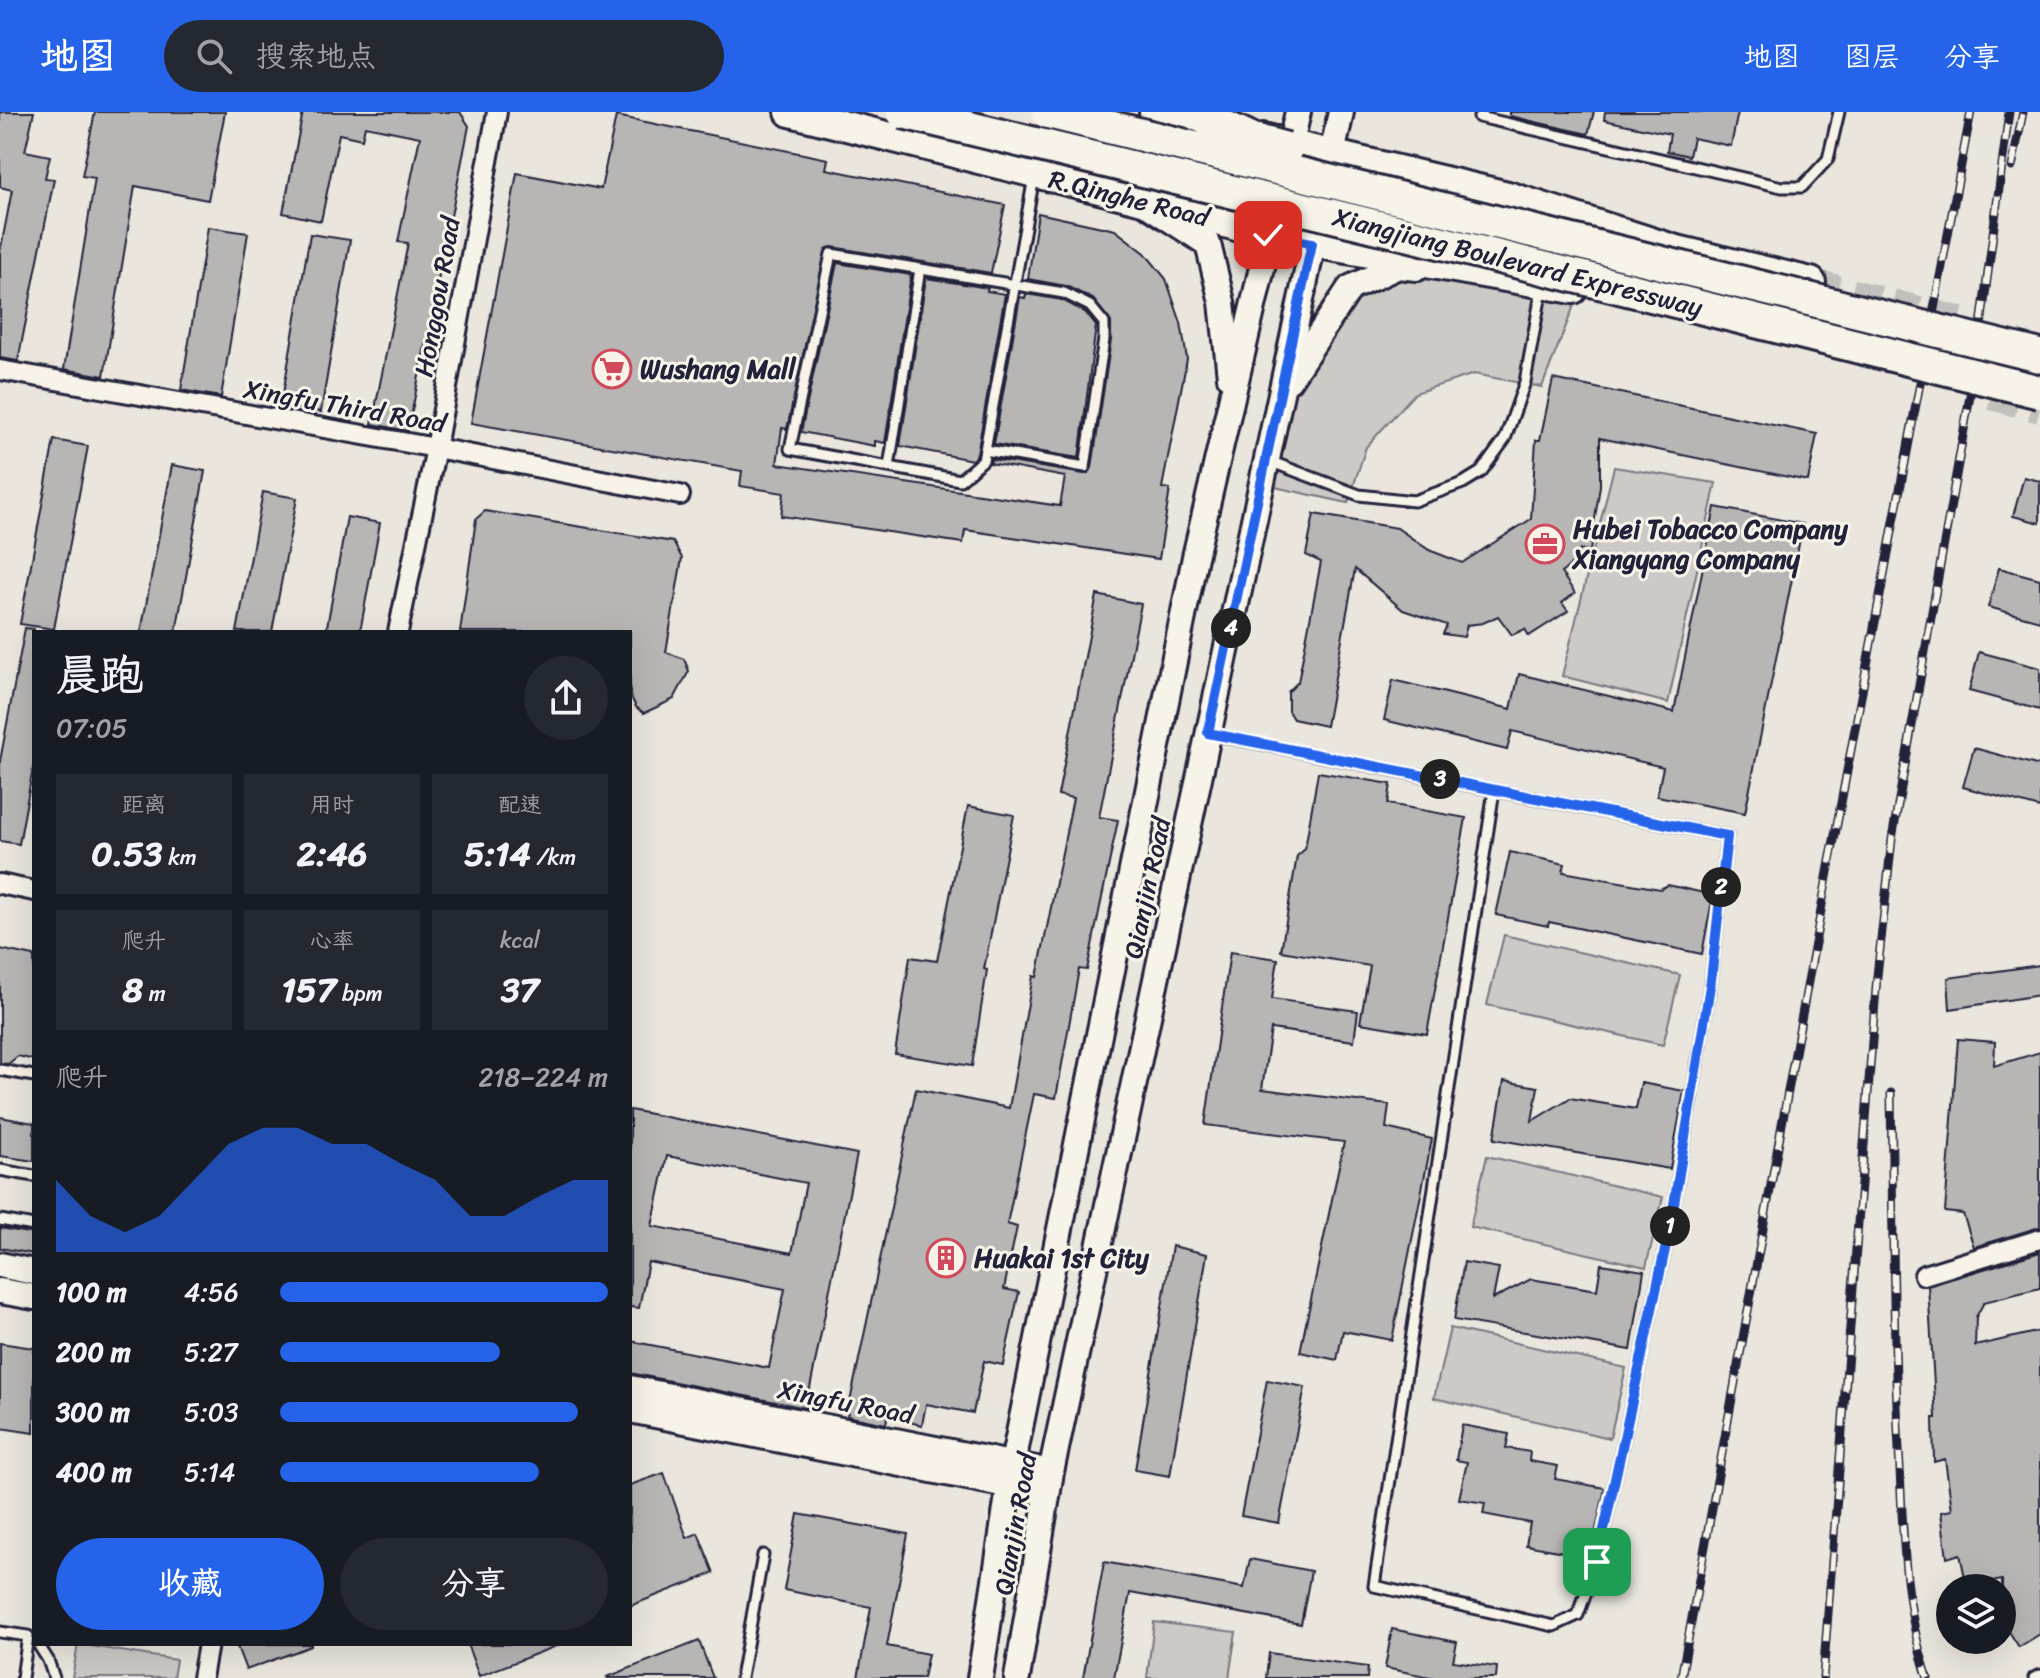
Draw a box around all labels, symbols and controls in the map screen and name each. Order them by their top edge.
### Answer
search box [164,20,724,92]
text: 地图 [40,23,116,90]
text: 搜索地点 [256,29,376,83]
text: 地图 [1744,32,1800,81]
text: 图层 [1844,32,1900,81]
text: 分享 [1944,32,2000,81]
icon: search [192,34,236,78]
street label: R.Qinghe Road [1044,156,1216,241]
street label: Xiangjiang Boulevard Expressway [1328,194,1708,330]
pin [1234,201,1302,269]
street label: Honggou Road [400,211,474,381]
icon: check [1246,213,1290,257]
place label: Wushang Mall [640,346,797,392]
supermarket icon: Wushang Mall [591,348,633,390]
street label: Xingfu Third Road [240,365,452,447]
place label: Hubei Tobacco Company Xiangyang Company [1571,506,1848,582]
office icon: Hubei Tobacco Company Xiangyang Company [1524,523,1566,565]
pin: 4 [1211,608,1251,648]
text: 4 [1224,608,1238,647]
text: 晨跑 [56,636,144,714]
button: share [524,656,608,740]
text: 07:05 [56,705,127,751]
pin: 3 [1420,759,1460,799]
text: 3 [1434,759,1446,798]
text: 距离 [122,785,166,824]
text: 用时 [310,785,354,824]
text: 配速 [498,785,542,824]
street label: Qianjin Road [1110,811,1185,963]
text: 0.53 [91,824,162,884]
text: 2:46 [297,824,367,884]
text: 5:14 [464,824,531,884]
text: km [162,838,197,877]
text: /km [531,838,576,877]
pin: 2 [1701,867,1741,907]
text: 2 [1715,867,1727,906]
text: 爬升 [122,921,166,960]
text: 心率 [310,921,354,960]
text: kcal [500,921,540,960]
text: 8 [122,960,143,1020]
text: 157 [281,960,336,1020]
text: 37 [501,960,539,1020]
text: m [143,974,166,1013]
text: bpm [336,974,383,1013]
text: 爬升 [56,1054,108,1100]
text: 218–224 m [478,1054,608,1100]
pin: 1 [1650,1206,1690,1246]
text: 1 [1665,1206,1675,1245]
place label: Huakai 1st City [974,1235,1149,1281]
building icon: Huakai 1st City [925,1237,967,1279]
text: 100 m [56,1269,127,1315]
text: 4:56 [184,1269,239,1315]
text: 200 m [56,1329,131,1375]
text: 5:27 [184,1329,238,1375]
street label: Xingfu Road [773,1366,920,1438]
text: 300 m [56,1389,130,1435]
text: 5:03 [184,1389,238,1435]
street label: Qianjin Road [980,1447,1050,1599]
text: 400 m [56,1449,132,1495]
text: 5:14 [184,1449,235,1495]
pin [1563,1528,1631,1596]
button: 收藏 [56,1538,324,1630]
button: 分享 [340,1538,608,1630]
icon: arrive [1575,1540,1619,1584]
map controls [1936,1574,2016,1654]
button: layers [1936,1574,2016,1654]

